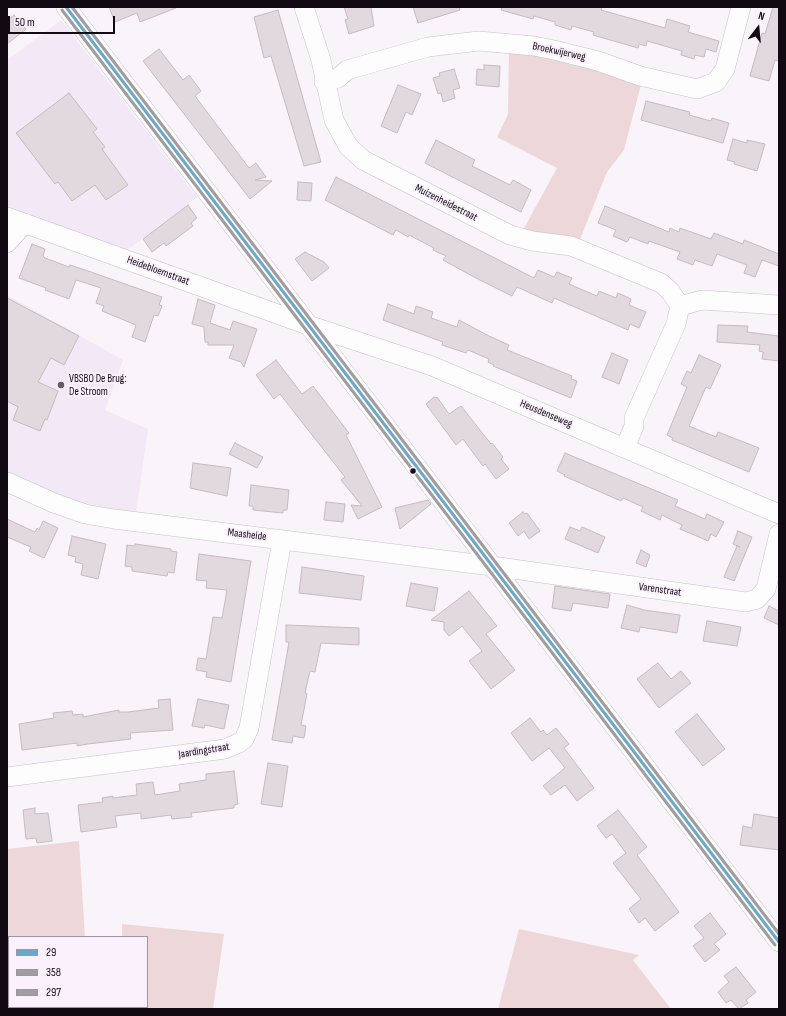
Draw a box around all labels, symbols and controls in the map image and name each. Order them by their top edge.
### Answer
scale bar [10,8,117,34]
north arrow [738,8,778,48]
text: N [757,9,766,23]
text: 50 m [15,15,35,30]
street label: Broekwijerweg [531,40,587,64]
street label: Muizenheidestraat [413,182,479,224]
street label: Heidebloemstraat [125,254,191,288]
place label: VBSBO De Brug: De Stroom [69,372,127,398]
marker: VBSBO De Brug: De Stroom [56,380,66,390]
street label: Heusdenseweg [518,397,574,431]
unlabelled marker [408,466,418,476]
street label: Maasheide [227,526,267,544]
street label: Varenstraat [638,580,682,600]
street label: Jaardingstraat [178,740,230,762]
legend [8,936,148,1008]
text: 29 [46,945,56,960]
text: 358 [46,965,61,980]
text: 297 [46,985,61,1000]

